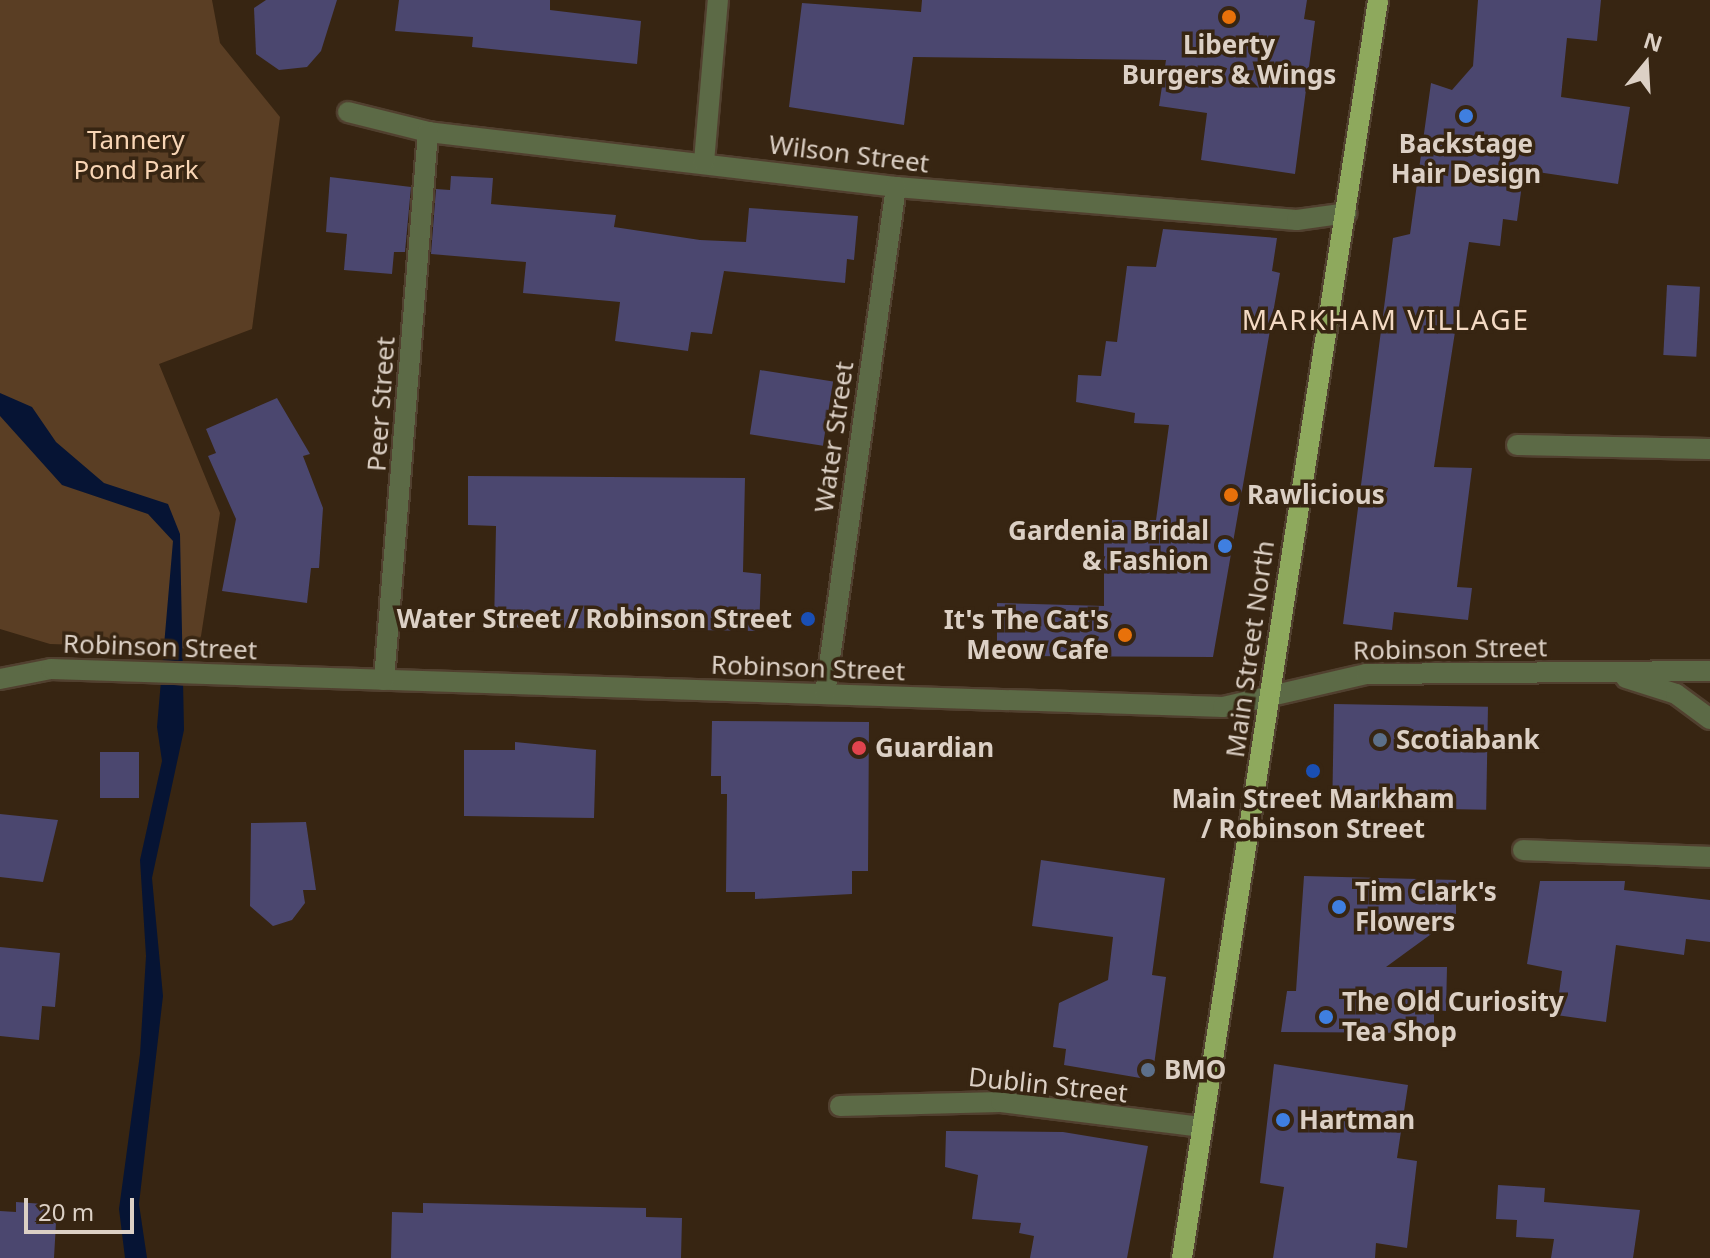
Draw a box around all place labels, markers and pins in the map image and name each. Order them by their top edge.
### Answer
marker: Liberty Burgers & Wings [1220,8,1238,26]
place label: Liberty Burgers & Wings [1122,29,1336,90]
marker: Backstage Hair Design [1457,107,1475,125]
place label: Backstage Hair Design [1391,128,1541,190]
place label: Rawlicious [1247,479,1385,511]
marker: Rawlicious [1222,486,1240,504]
place label: Gardenia Bridal & Fashion [1008,515,1209,576]
marker: Gardenia Bridal & Fashion [1216,537,1234,555]
place label: Water Street / Robinson Street [397,603,792,635]
place label: It's The Cat's Meow Cafe [944,604,1109,666]
marker: Water Street / Robinson Street [799,610,817,628]
marker: It's The Cat's Meow Cafe [1116,626,1134,644]
place label: Scotiabank [1396,724,1540,756]
marker: Scotiabank [1371,731,1389,749]
place label: Guardian [875,732,994,764]
marker: Guardian [850,739,868,757]
marker: Main Street Markham / Robinson Street [1304,762,1322,780]
place label: Main Street Markham / Robinson Street [1172,783,1454,844]
place label: Tim Clark's Flowers [1355,876,1497,938]
marker: Tim Clark's Flowers [1330,898,1348,916]
place label: The Old Curiosity Tea Shop [1342,986,1564,1048]
marker: The Old Curiosity Tea Shop [1317,1008,1335,1026]
place label: BMO [1164,1054,1226,1086]
marker: BMO [1139,1061,1157,1079]
place label: Hartman [1299,1104,1415,1136]
marker: Hartman [1274,1111,1292,1129]

